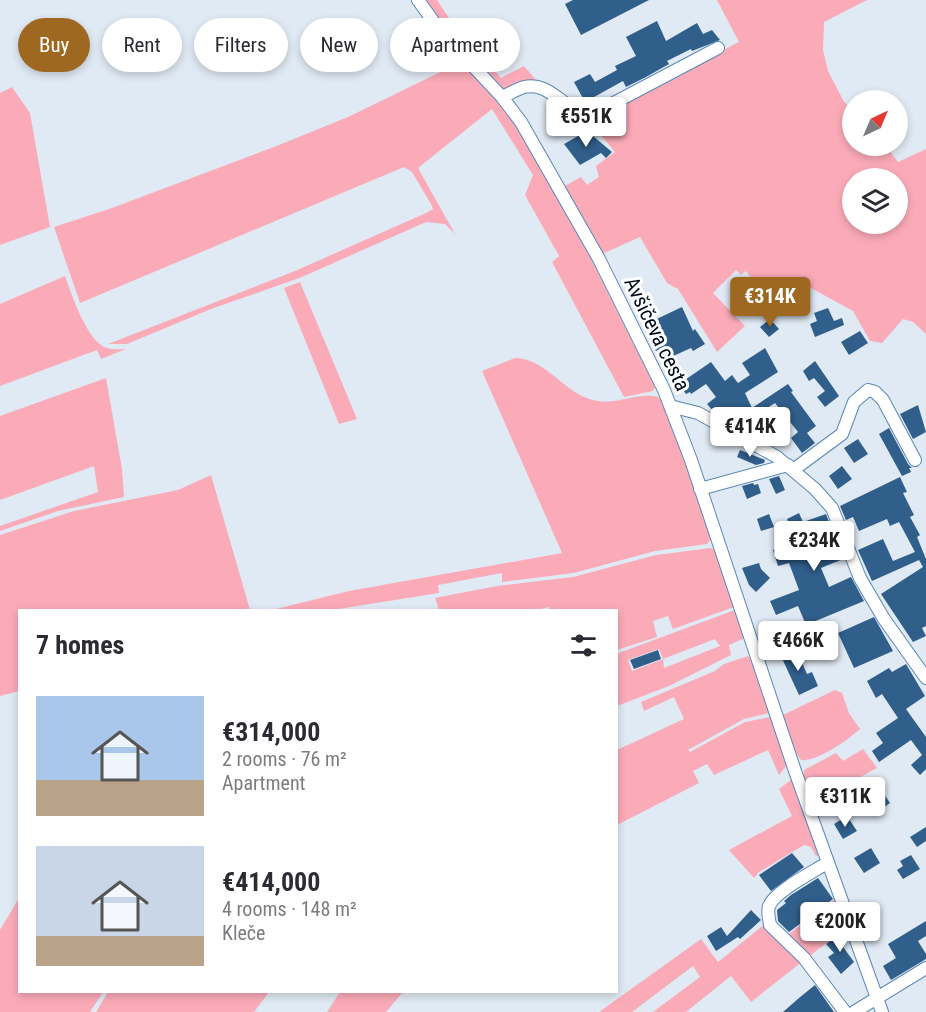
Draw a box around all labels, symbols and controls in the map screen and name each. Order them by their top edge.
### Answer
chip: Buy [18,18,90,72]
chip: Rent [102,18,182,72]
chip: Filters [194,18,288,72]
chip: New [300,18,378,72]
chip: Apartment [390,18,520,72]
north arrow [842,90,908,156]
map controls [842,90,908,234]
pin: €551K [544,97,628,148]
text: €551K [560,104,612,128]
button: layers [842,168,908,234]
street label: Avšičeva cesta [619,273,695,395]
pin: €314K [728,277,812,328]
text: €314K [744,284,796,308]
pin: €414K [708,407,792,458]
text: €414K [724,414,776,438]
pin: €234K [772,521,856,572]
text: €234K [788,528,840,552]
pin: €466K [756,621,840,672]
text: €466K [772,628,824,652]
icon: filters [567,629,600,662]
text: 7 homes [36,630,124,660]
text: €314,000 [222,717,320,747]
icon: home [84,720,156,792]
text: 2 rooms · 76 m² [222,747,347,771]
text: Apartment [222,771,306,795]
pin: €311K [803,777,887,828]
text: €311K [819,784,871,808]
text: €414,000 [222,867,320,897]
icon: home [84,870,156,942]
text: 4 rooms · 148 m² [222,897,357,921]
pin: €200K [798,902,882,953]
text: €200K [814,909,866,933]
text: Kleče [222,921,266,945]

